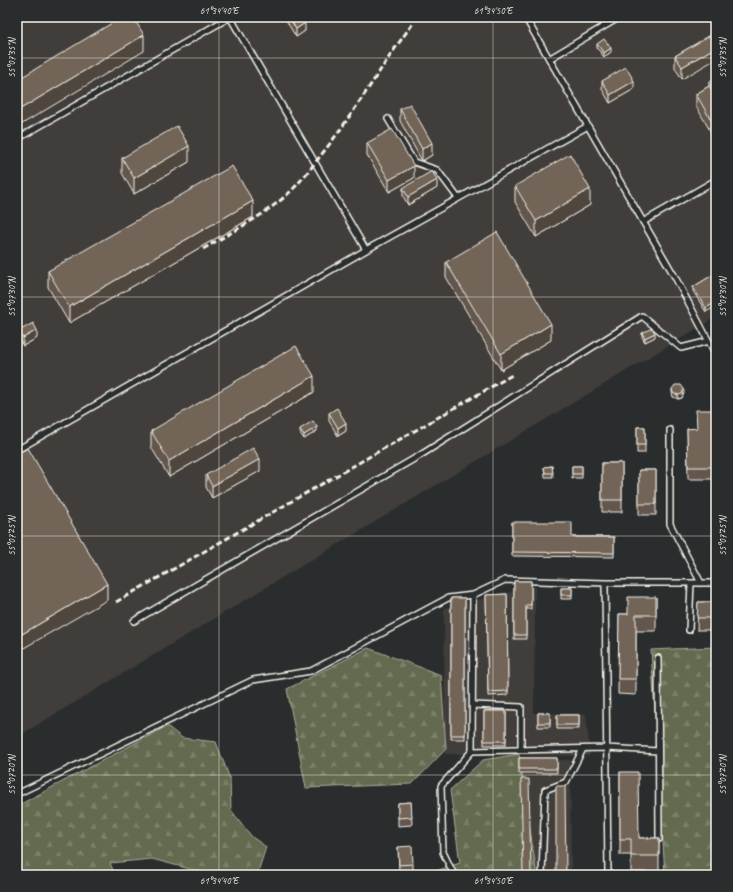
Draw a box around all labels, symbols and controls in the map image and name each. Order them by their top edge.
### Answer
text: 61°34'40"E [200,4,240,17]
text: 61°34'50"E [474,4,514,17]
text: 55°07'35"N [5,36,18,78]
text: 55°07'35"N [716,36,729,78]
text: 55°07'30"N [5,275,18,317]
text: 55°07'30"N [716,275,729,317]
text: 55°07'25"N [5,514,18,556]
text: 55°07'25"N [716,514,729,556]
text: 55°07'20"N [5,753,18,795]
text: 55°07'20"N [716,753,729,795]
text: 61°34'40"E [200,874,240,887]
text: 61°34'50"E [474,874,514,887]

